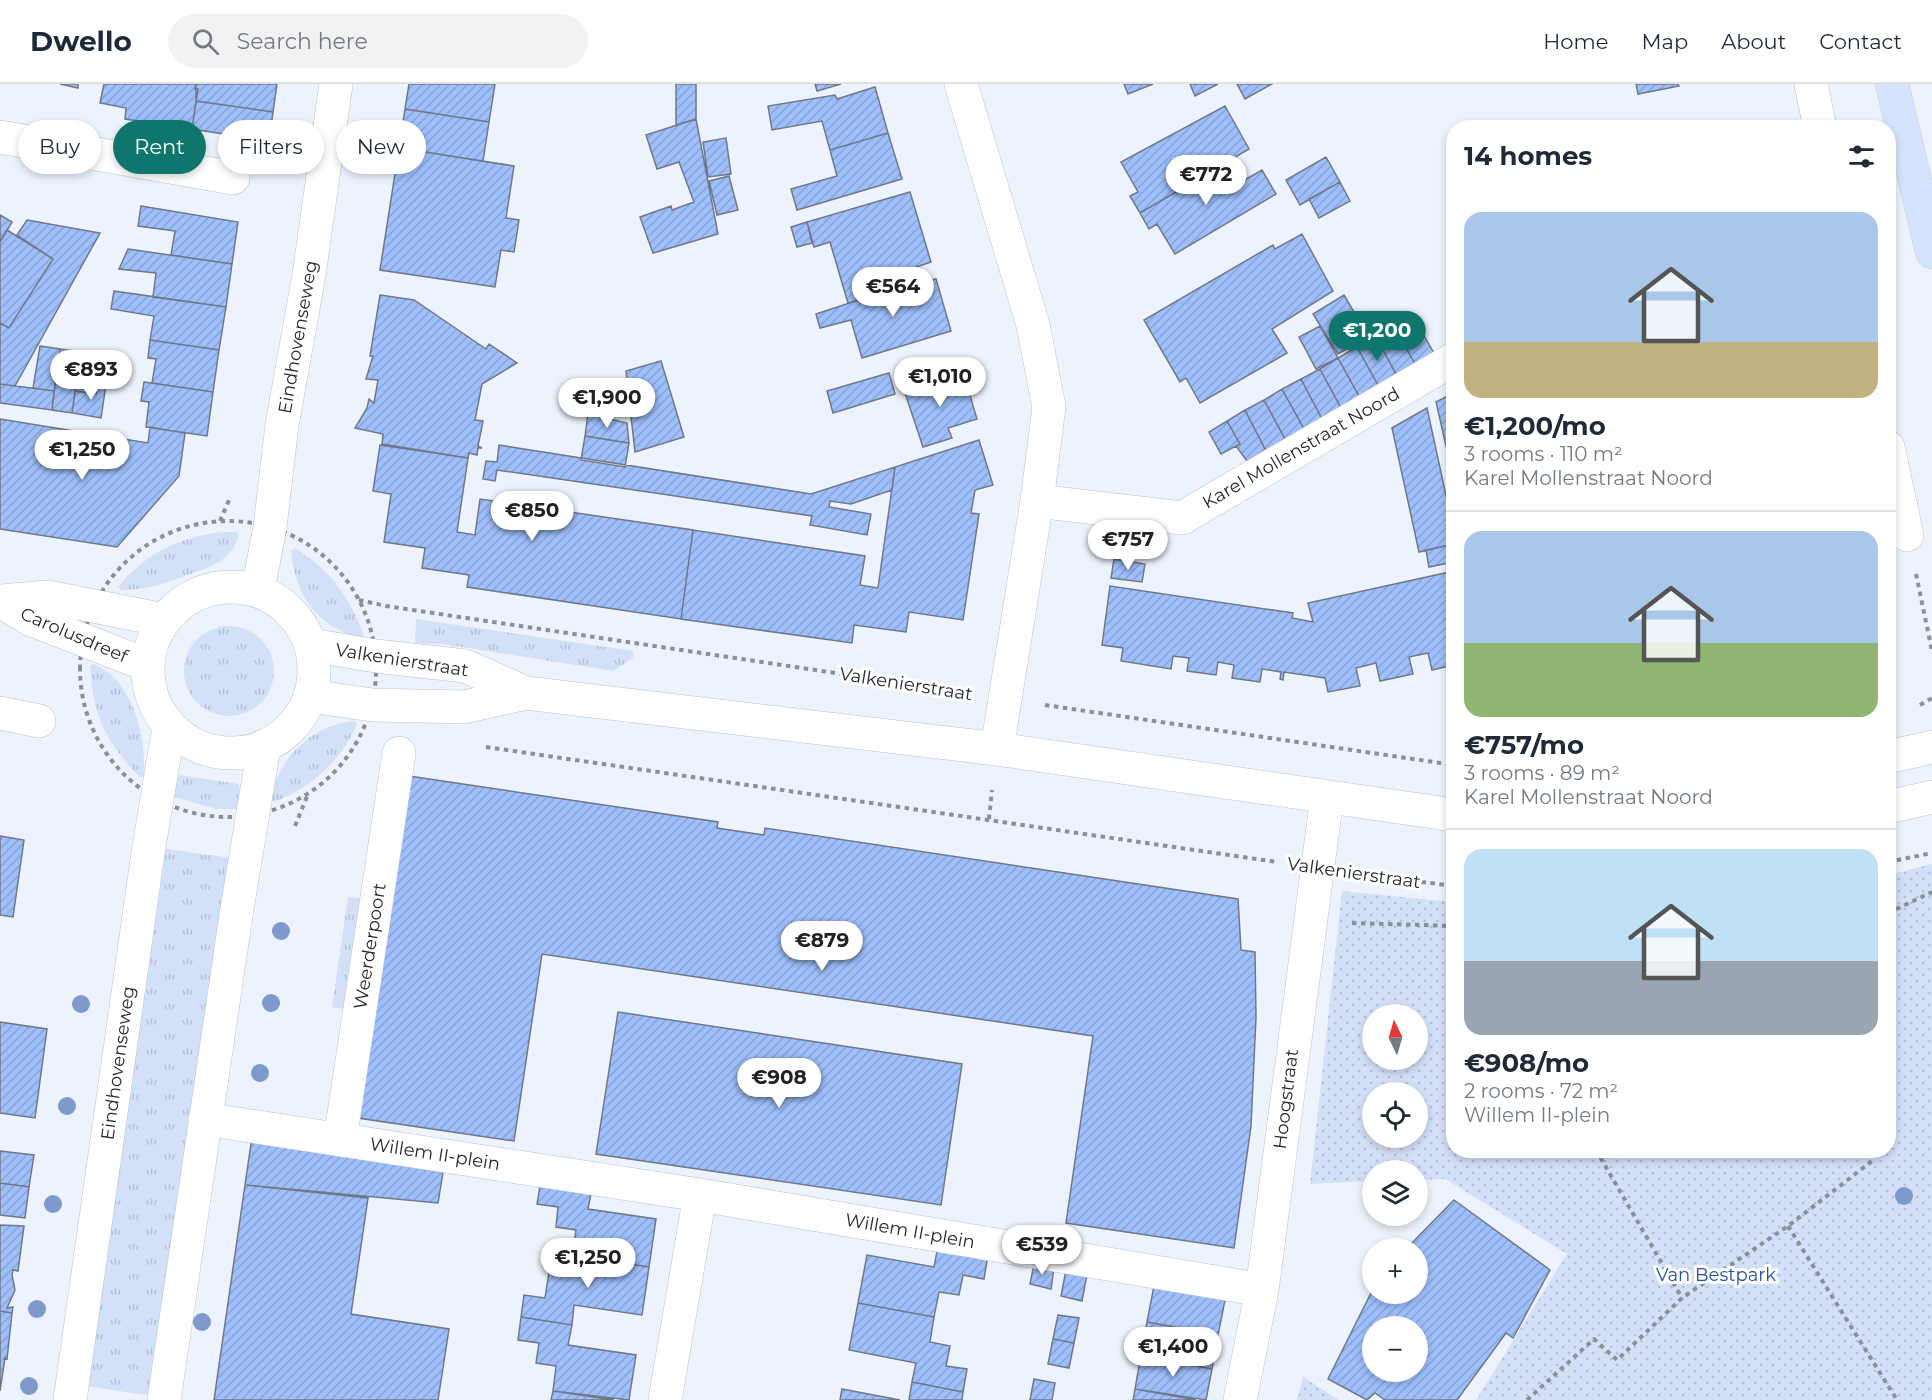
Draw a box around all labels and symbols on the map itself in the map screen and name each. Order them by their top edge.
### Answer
pin: €772 [1170,155,1242,206]
street label: Eindhovenseweg [274,259,322,415]
pin: €564 [857,267,929,318]
pin: €1,200 [1328,311,1426,362]
pin: €893 [55,350,127,401]
pin: €1,010 [891,357,989,408]
pin: €1,900 [558,378,656,429]
street label: Karel Mollenstraat Noord [1198,382,1404,514]
pin: €1,250 [33,430,131,481]
pin: €850 [496,491,568,542]
pin: €757 [1092,520,1164,571]
street label: Carolusdreef [17,603,132,668]
street label: Valkenierstraat [334,639,470,681]
street label: Valkenierstraat [838,663,974,705]
street label: Valkenierstraat [1286,853,1422,893]
street label: Weerderpoort [349,881,391,1011]
pin: €879 [786,921,858,972]
street label: Eindhovenseweg [96,985,140,1141]
north arrow [1362,1004,1428,1070]
street label: Hoogstraat [1269,1048,1303,1150]
pin: €908 [743,1058,815,1109]
street label: Willem II-plein [368,1133,502,1175]
street label: Willem II-plein [843,1209,977,1253]
pin: €539 [1006,1225,1078,1276]
pin: €1,250 [539,1238,637,1289]
park label: Van Bestpark [1656,1264,1776,1286]
pin: €1,400 [1124,1327,1222,1378]

